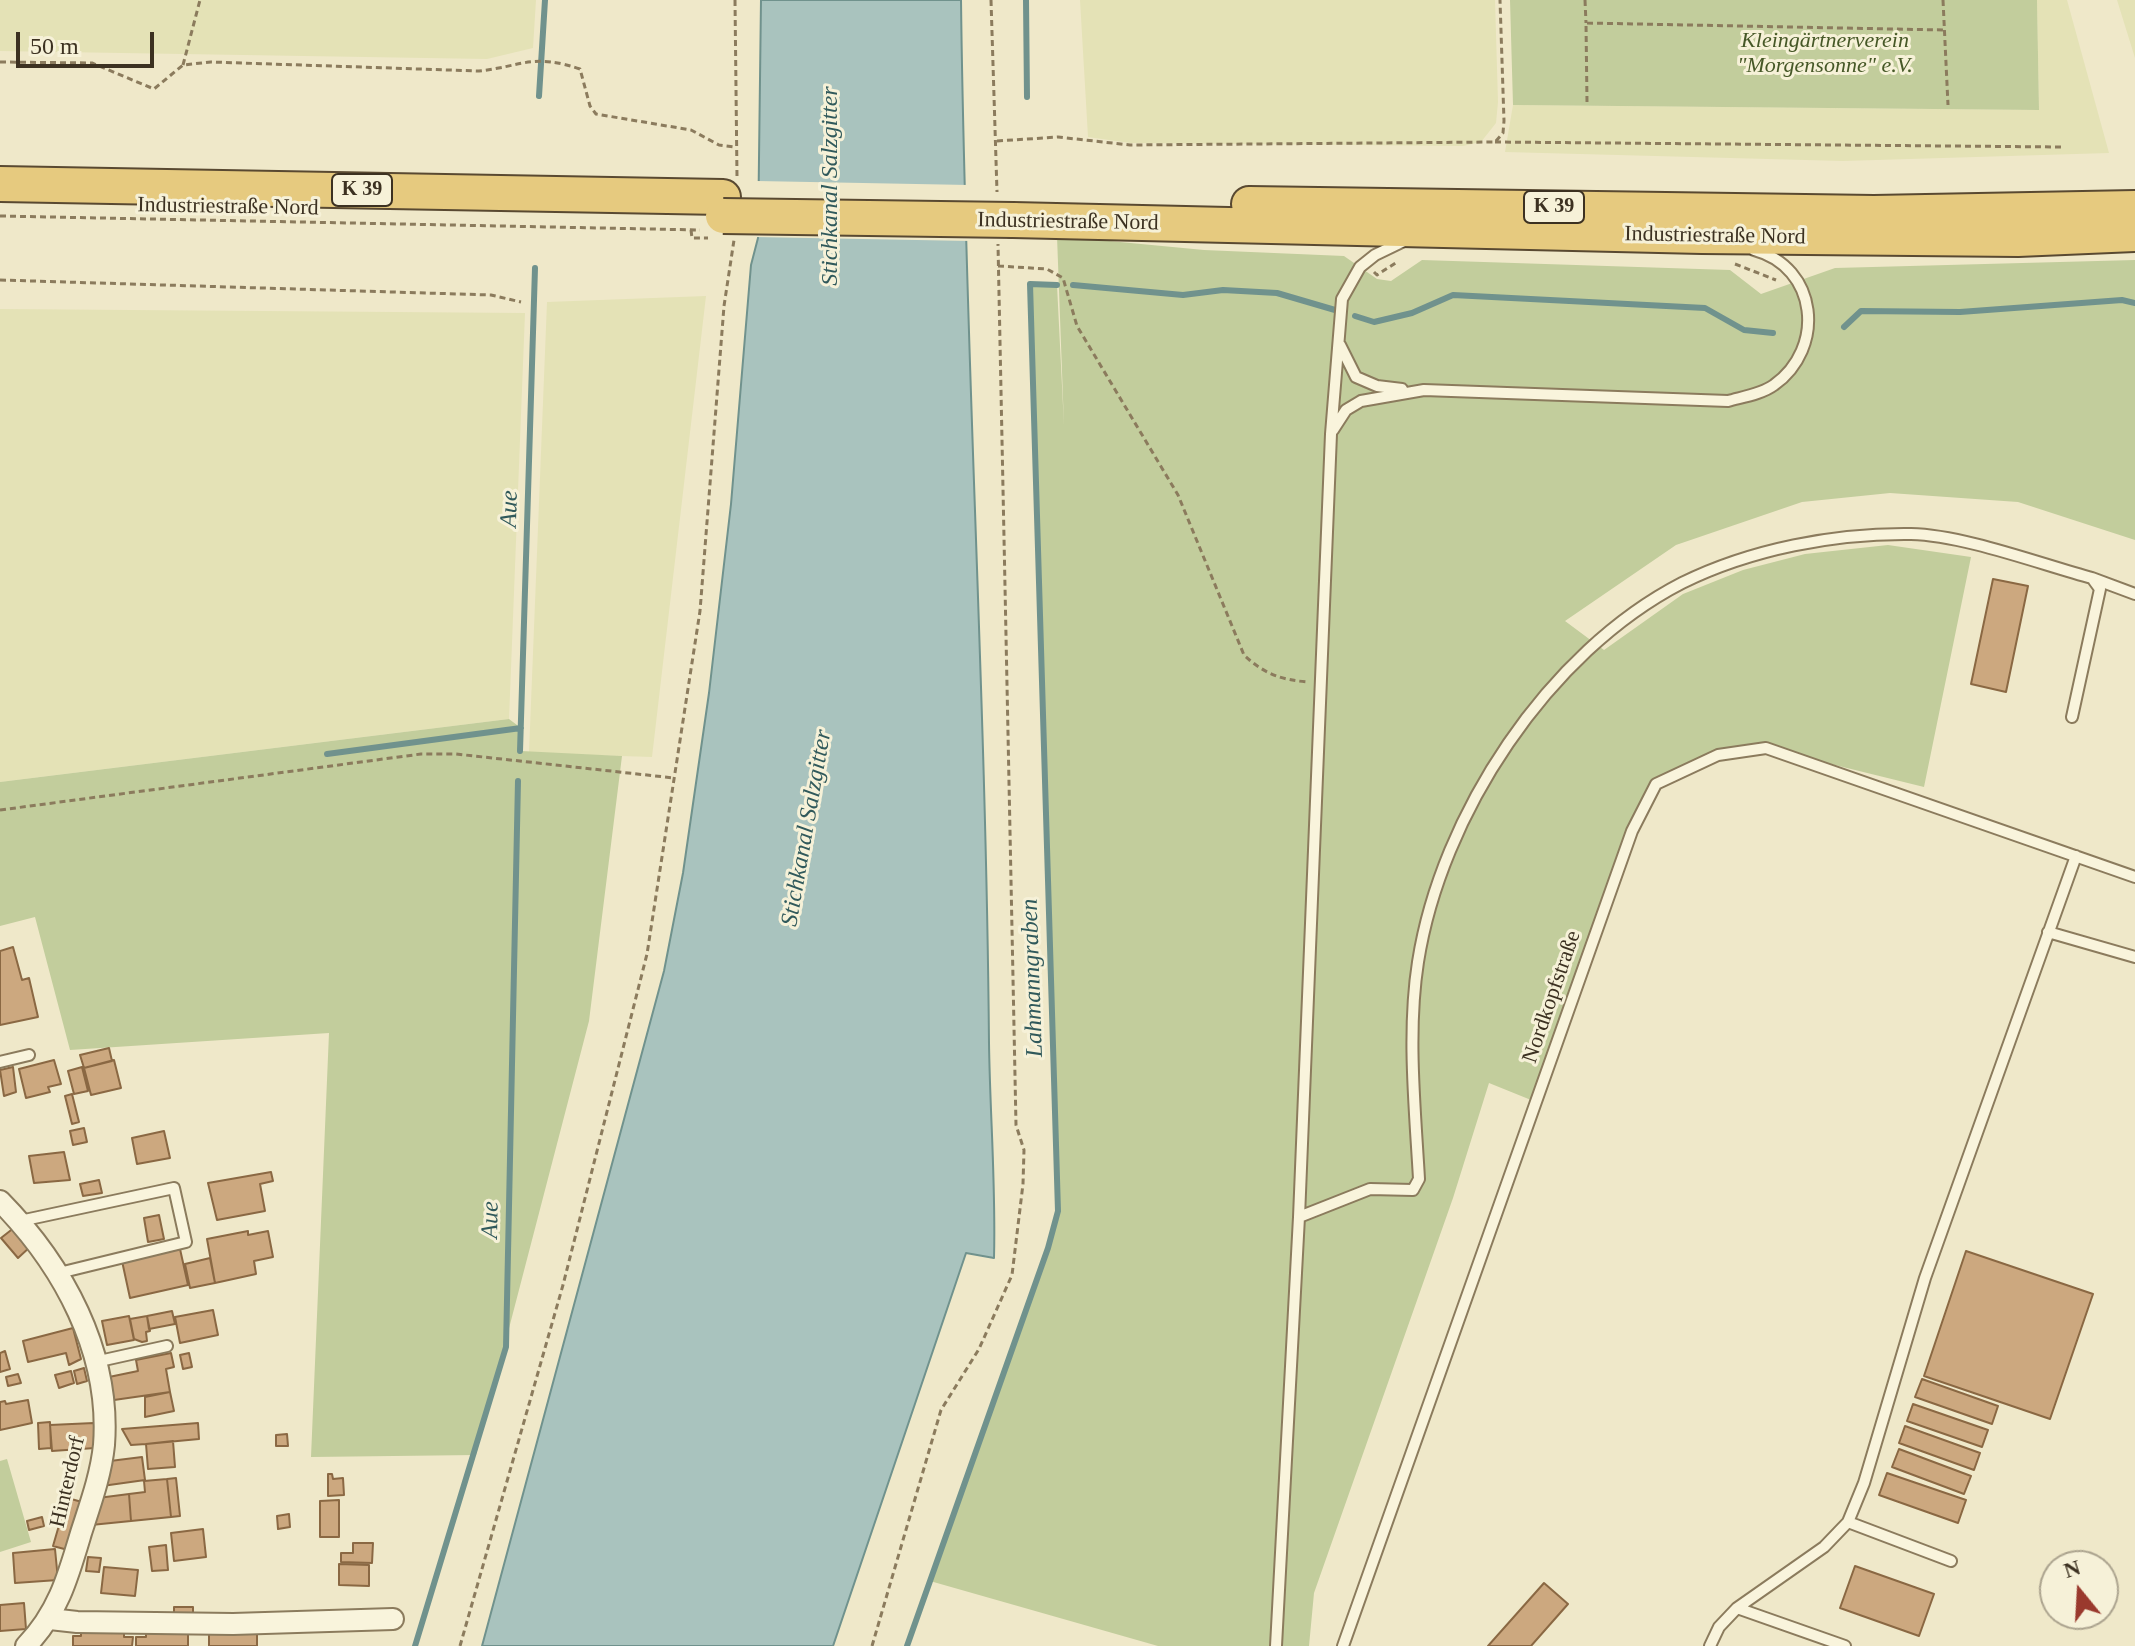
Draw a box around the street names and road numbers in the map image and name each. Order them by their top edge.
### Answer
road number: K 39 [332,174,392,206]
road number: K 39 [1524,191,1584,223]
street label: Industriestraße Nord [137,192,319,222]
street label: Industriestraße Nord [977,207,1159,237]
street label: Industriestraße Nord [1624,221,1806,251]
street label: Nordkopfstraße [1517,927,1587,1067]
street label: Hinterdorf [45,1434,91,1530]

